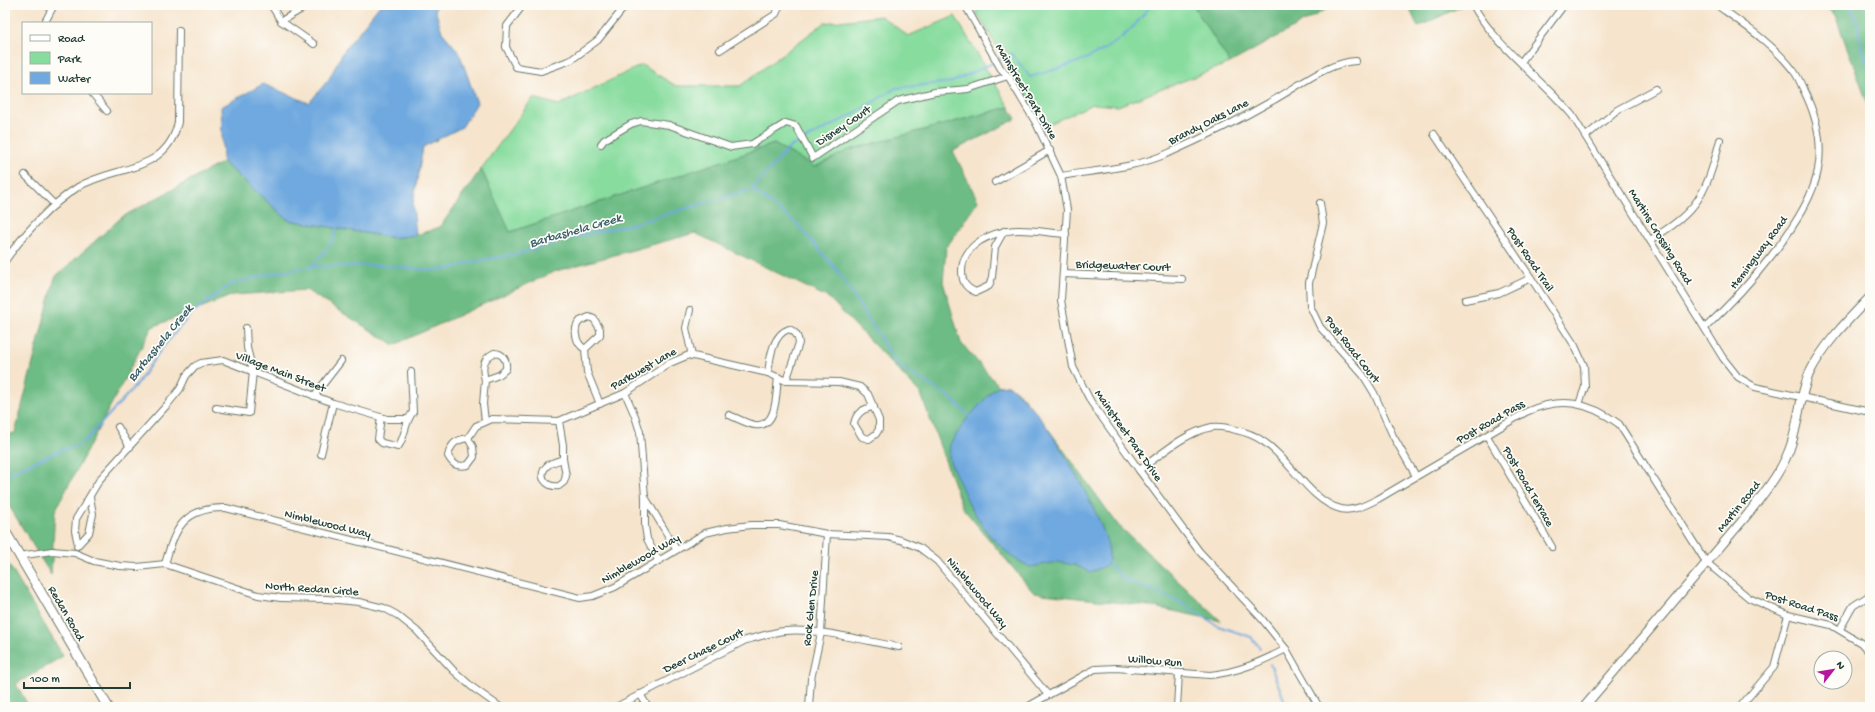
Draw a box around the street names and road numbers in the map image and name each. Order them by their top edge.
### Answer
street label: Mainstreet Park Drive [991,42,1060,143]
street label: Brandy Oaks Lane [1166,96,1252,149]
street label: Disney Court [813,103,875,151]
street label: Martins Crossing Road [1624,187,1695,288]
street label: Hemingway Road [1728,213,1792,292]
street label: Post Road Trail [1502,224,1556,295]
street label: Bridgewater Court [1074,258,1172,276]
street label: Post Road Court [1320,313,1383,388]
street label: Parkwest Lane [608,345,680,395]
street label: Village Main Street [232,349,328,397]
street label: Mainstreet Park Drive [1090,388,1165,485]
street label: Post Road Pass [1454,397,1528,448]
street label: Post Road Terrace [1498,444,1556,530]
street label: Martin Road [1715,478,1765,536]
street label: Nimblewood Way [283,507,372,542]
street label: Nimblewood Way [599,531,683,588]
street label: Nimblewood Way [943,555,1010,632]
street label: Rock Glen Drive [801,569,823,647]
street label: North Redan Circle [265,580,360,600]
street label: Redan Road [44,584,87,645]
street label: Post Road Pass [1762,588,1840,626]
street label: Deer Chase Court [660,626,747,678]
street label: Willow Run [1127,653,1183,671]

